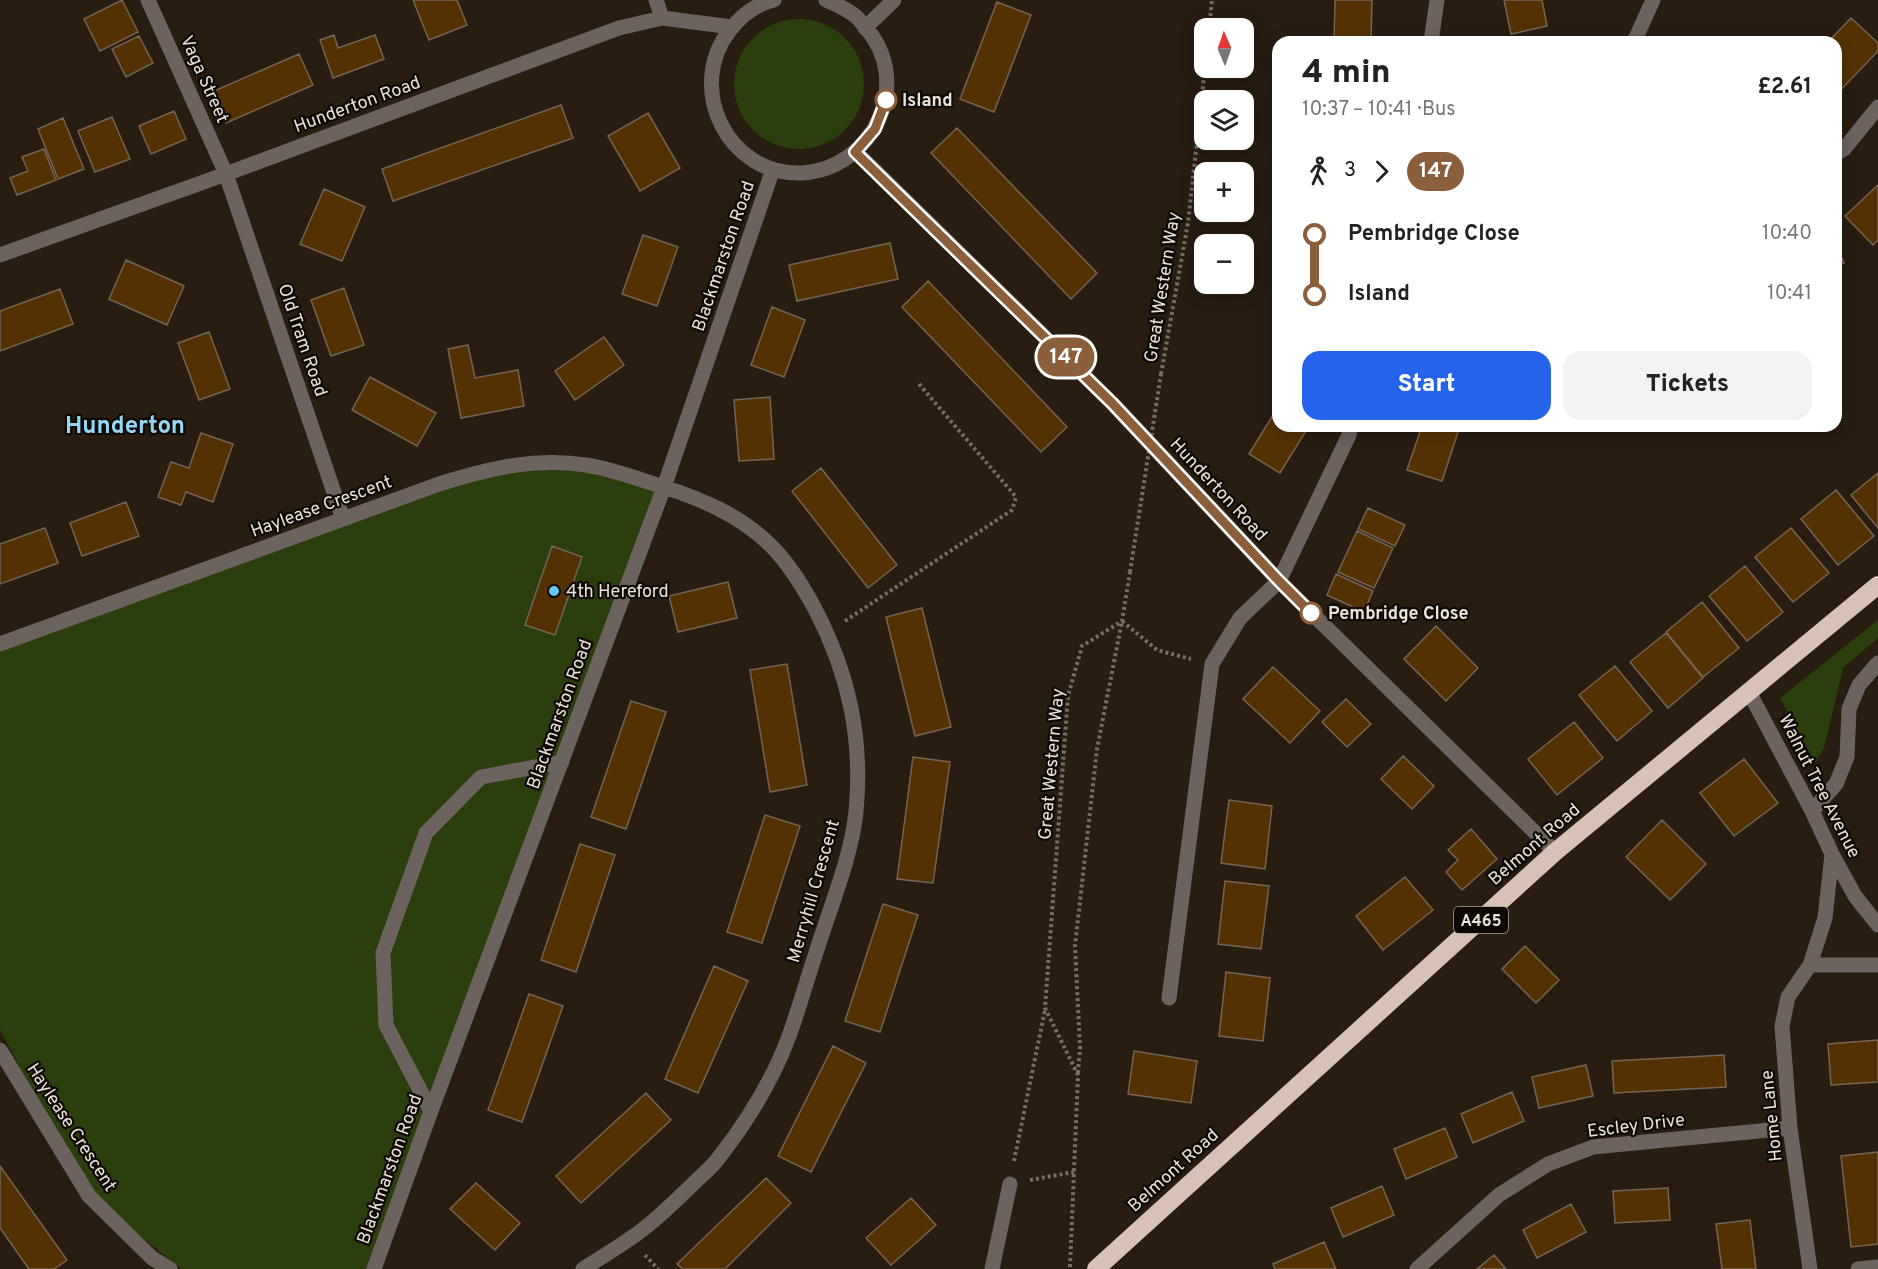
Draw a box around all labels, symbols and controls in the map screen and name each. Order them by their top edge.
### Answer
north arrow [1194,18,1254,78]
map controls [1194,18,1254,294]
street label: Vaga Street [174,32,233,127]
text: 4 min [1302,53,1391,95]
street label: Hunderton Road [291,72,424,139]
text: £2.61 [1758,74,1812,101]
marker: Island [875,89,897,111]
place label: Island [902,90,953,113]
button: layers [1194,90,1254,150]
text: 10:37 – 10:41 · Bus [1302,97,1456,123]
icon: walk [1302,155,1335,188]
icon: forward [1365,155,1398,188]
text: 3 [1344,158,1356,184]
text: 147 [1419,158,1452,185]
button: + [1194,162,1254,222]
street label: Blackmarston Road [688,178,761,335]
street label: Great Western Way [1140,210,1187,364]
text: Pembridge Close [1348,221,1520,248]
text: 10:40 [1762,221,1812,247]
button: − [1194,234,1254,294]
street label: Old Tram Road [272,281,332,400]
text: Island [1348,281,1410,308]
text: 10:41 [1767,281,1812,307]
line badge: 147 [1032,338,1100,376]
text: 147 [1049,344,1083,371]
button: Start [1302,351,1551,420]
button: Tickets [1563,351,1812,420]
district label: Hunderton [65,412,185,442]
street label: Hunderton Road [1164,433,1272,547]
street label: Haylease Crescent [248,471,395,544]
place label: 4th Hereford [566,581,669,604]
marker: 4th Hereford [547,584,561,598]
marker: Pembridge Close [1300,602,1322,624]
place label: Pembridge Close [1328,603,1468,626]
street label: Blackmarston Road [523,636,598,793]
street label: Great Western Way [1034,687,1071,841]
street label: Walnut Tree Avenue [1772,711,1865,862]
street label: Belmont Road [1484,799,1586,891]
street label: Merryhill Crescent [783,817,846,966]
road number: A465 [1454,907,1508,933]
street label: Haylease Crescent [21,1059,121,1196]
street label: Home Lane [1756,1069,1789,1163]
street label: Blackmarston Road [353,1091,428,1248]
street label: Escley Drive [1586,1109,1686,1144]
street label: Belmont Road [1124,1124,1224,1218]

